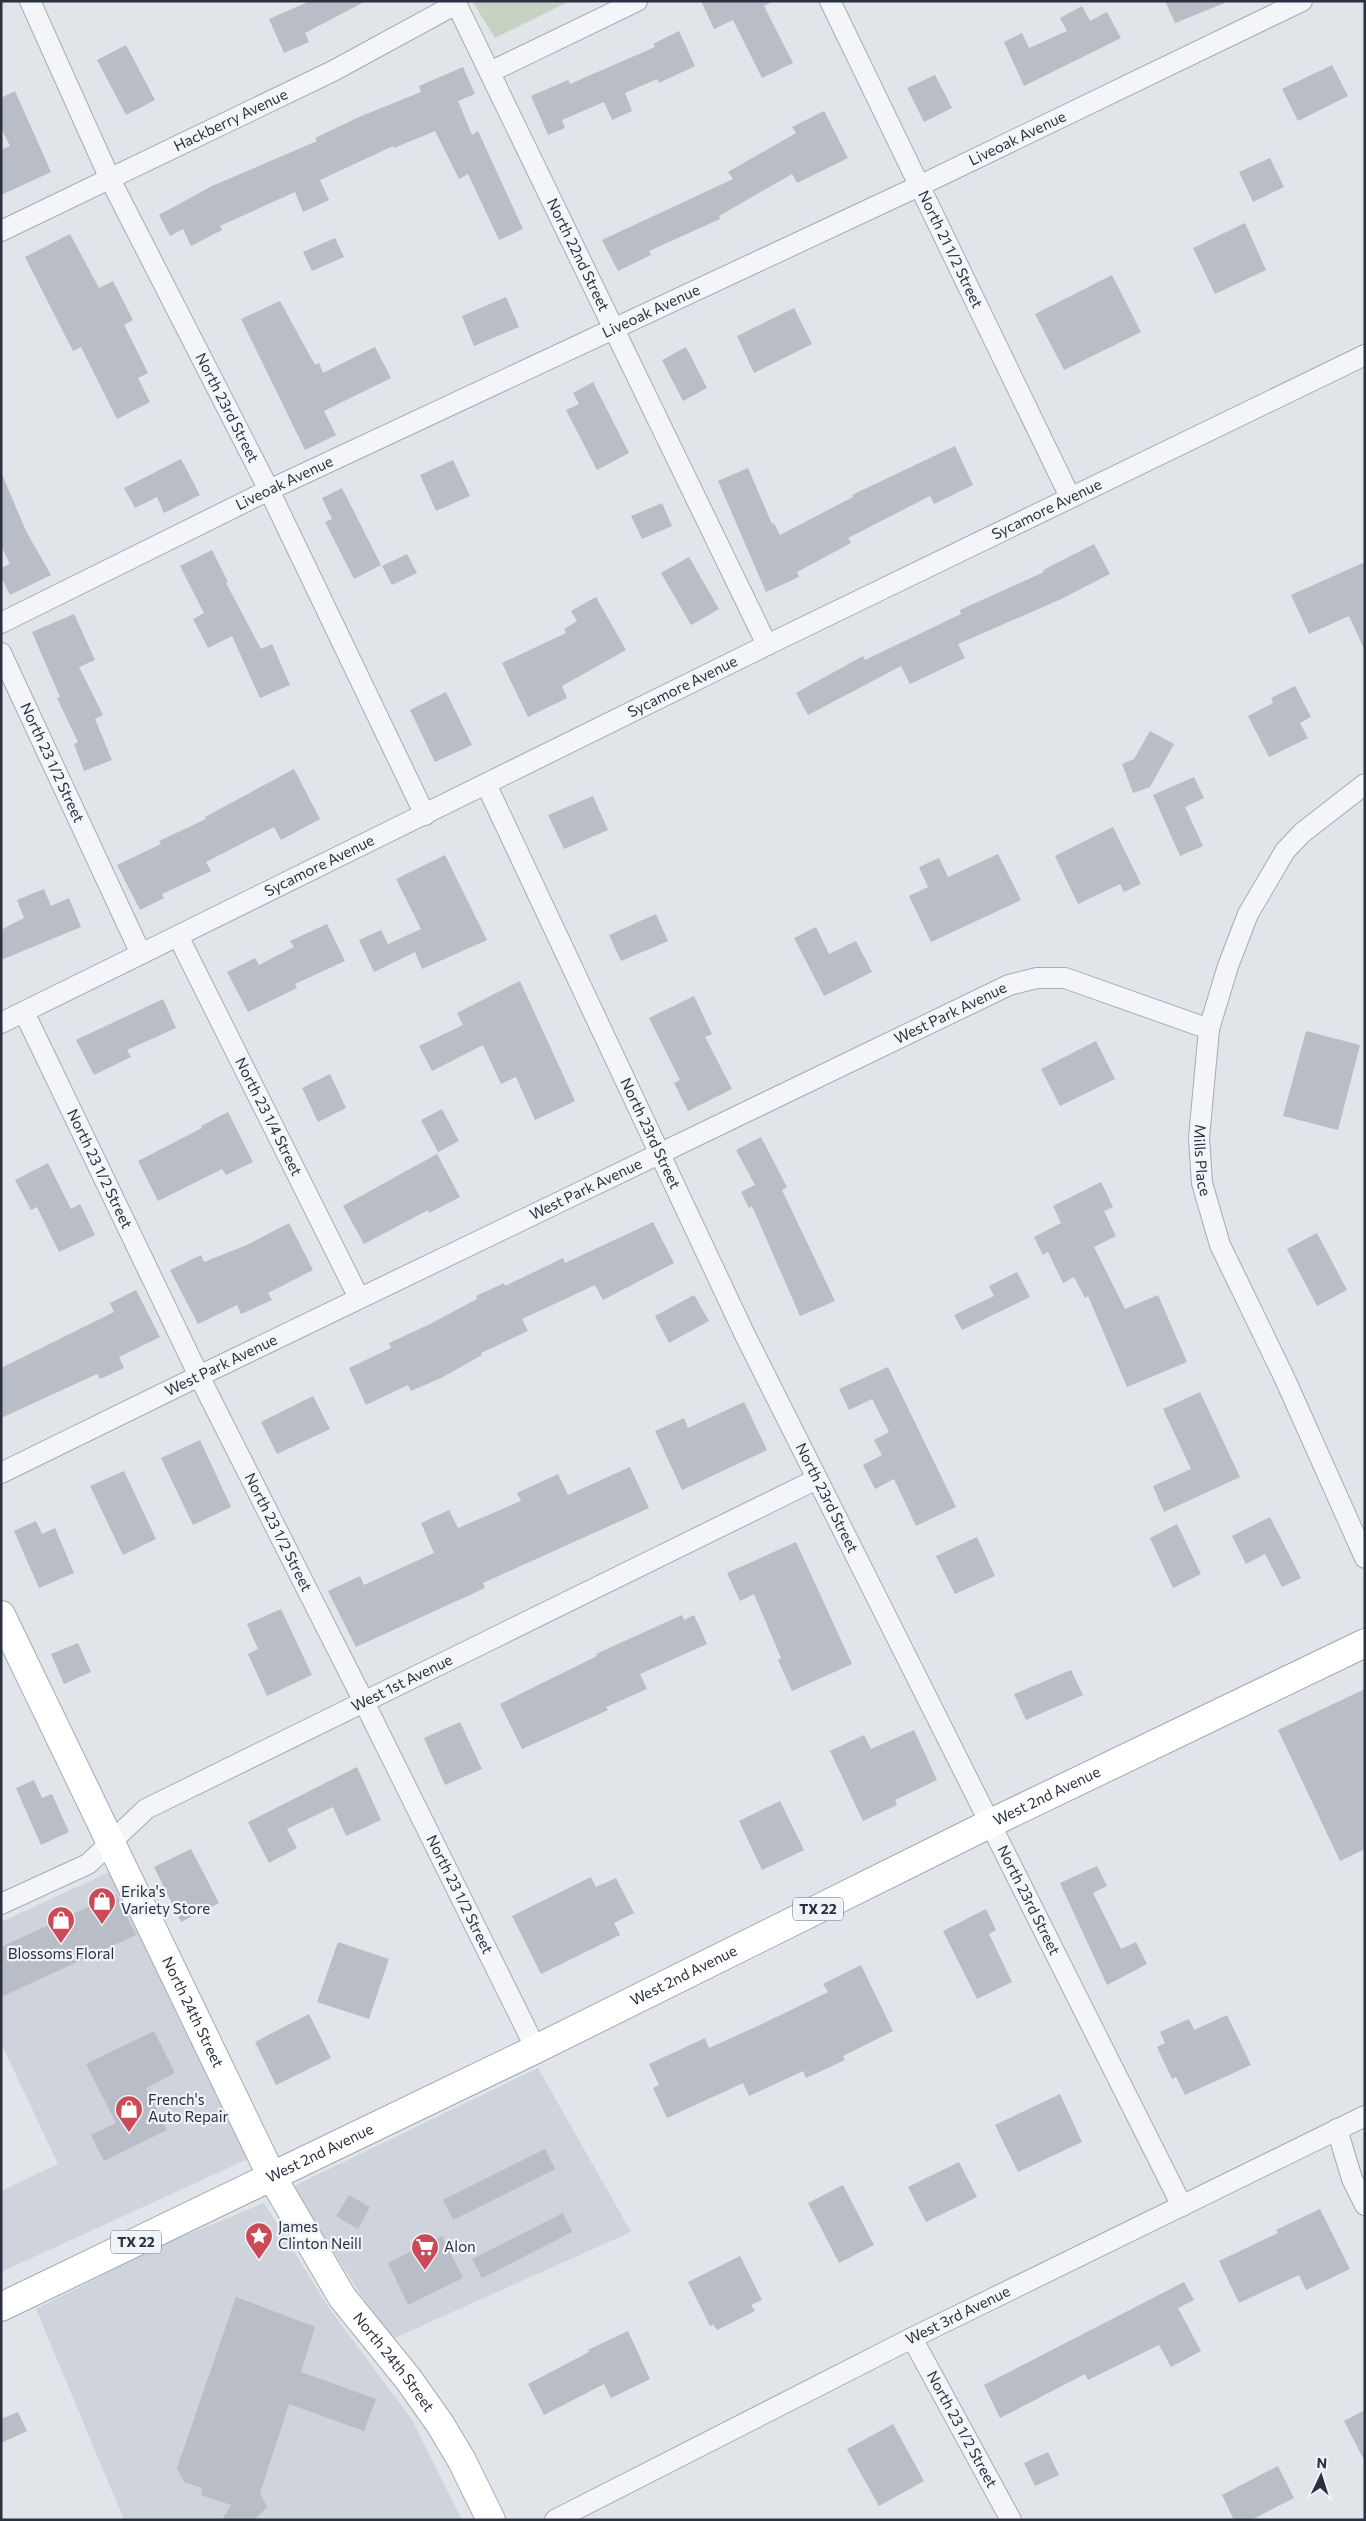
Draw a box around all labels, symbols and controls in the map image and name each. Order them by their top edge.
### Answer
street label: Hackberry Avenue [170,84,290,154]
street label: Liveoak Avenue [965,106,1069,169]
street label: North 21 1/2 Street [915,187,987,311]
street label: North 22nd Street [544,195,614,314]
street label: Liveoak Avenue [599,280,702,341]
street label: North 23rd Street [192,349,263,465]
street label: Liveoak Avenue [232,451,336,513]
street label: Sycamore Avenue [988,474,1104,543]
street label: Sycamore Avenue [624,651,740,720]
street label: North 23 1/2 Street [17,699,89,825]
street label: Sycamore Avenue [261,830,377,900]
street label: West Park Avenue [891,978,1009,1047]
street label: North 23 1/4 Street [232,1054,306,1178]
street label: North 23rd Street [617,1075,685,1191]
street label: North 23 1/2 Street [64,1106,137,1231]
street label: Mills Place [1191,1124,1215,1198]
street label: West Park Avenue [526,1154,644,1223]
street label: West Park Avenue [162,1330,280,1399]
street label: North 23rd Street [793,1439,863,1555]
street label: North 23 1/2 Street [241,1470,316,1594]
street label: West 1st Avenue [348,1650,455,1715]
street label: West 2nd Avenue [990,1762,1103,1829]
street label: North 23 1/2 Street [423,1832,497,1956]
street label: North 23rd Street [994,1842,1064,1957]
place label: Erika's Variety Store [121,1882,210,1917]
shop icon: Erika's Variety Store [87,1886,117,1925]
road number: TX 22 [793,1898,843,1920]
shop icon: Blossoms Floral [46,1905,76,1944]
street label: West 2nd Avenue [627,1941,740,2009]
place label: Blossoms Floral [8,1944,114,1962]
street label: North 24th Street [159,1953,228,2070]
place label: French's Auto Repair [148,2090,229,2125]
shop icon: French's Auto Repair [114,2094,144,2133]
street label: West 2nd Avenue [263,2119,376,2186]
place label: James Clinton Neill [278,2217,362,2252]
place icon: James Clinton Neill [244,2221,274,2260]
road number: TX 22 [111,2230,161,2254]
supermarket icon: Alon [410,2232,440,2271]
place label: Alon [444,2237,476,2255]
street label: West 3rd Avenue [903,2281,1013,2348]
street label: North 24th Street [350,2308,438,2415]
street label: North 23 1/2 Street [924,2367,1002,2490]
north arrow [1296,2451,1346,2501]
text: N [1316,2454,1328,2471]

